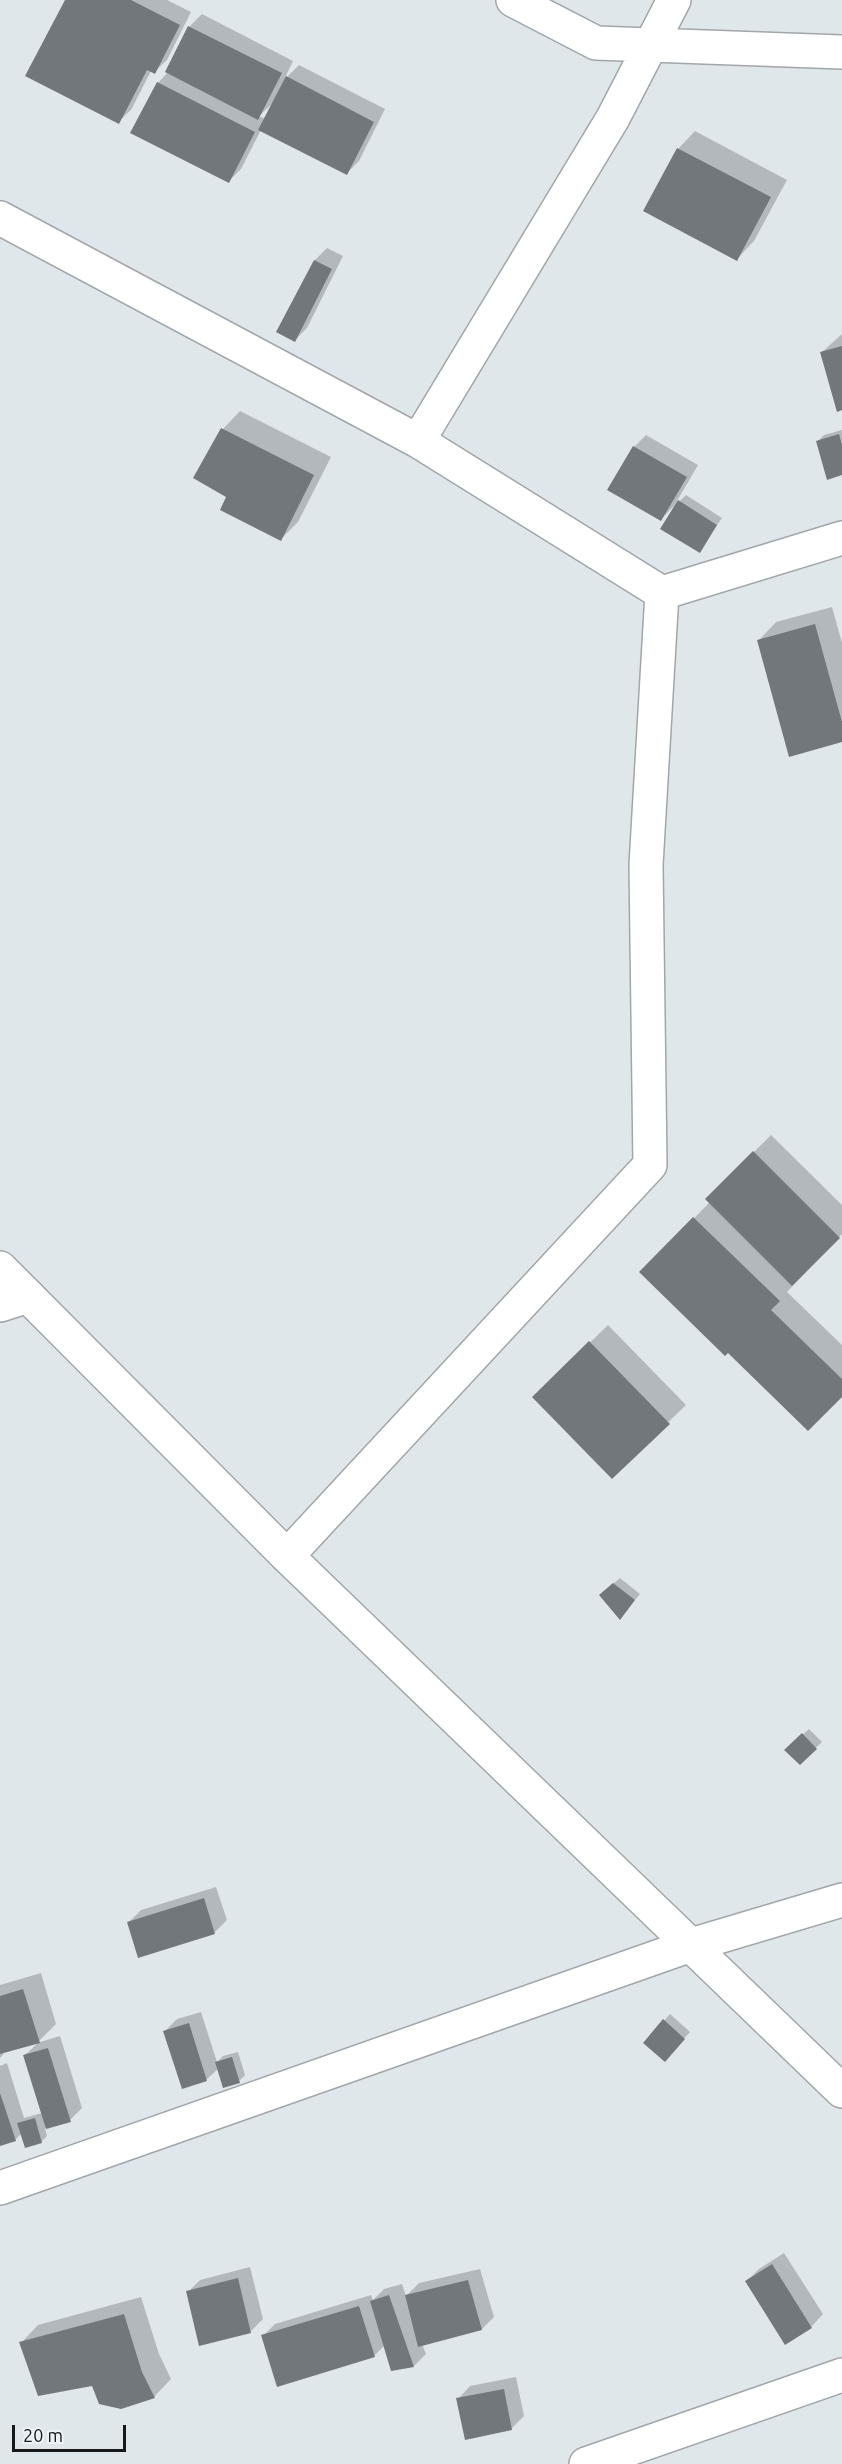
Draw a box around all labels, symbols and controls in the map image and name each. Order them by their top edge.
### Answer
scale bar [15,2413,129,2451]
text: 20 m [23,2425,63,2445]

